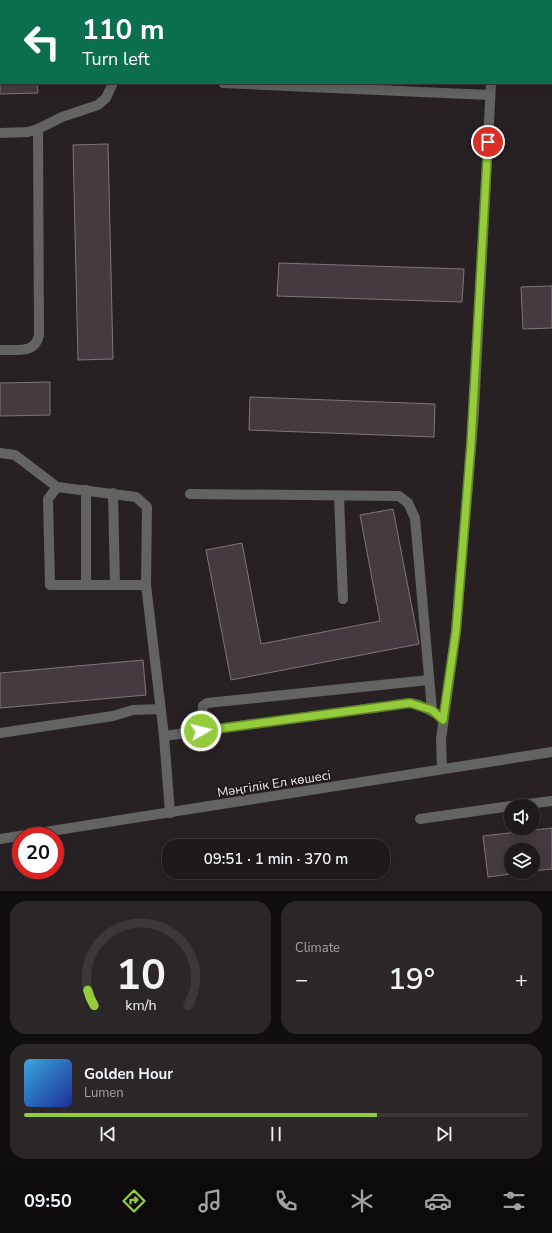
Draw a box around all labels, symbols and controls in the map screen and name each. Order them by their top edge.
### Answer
text: 110 m [82,11,165,49]
icon: left [16,16,68,68]
text: Turn left [82,47,150,71]
pin [471,125,505,159]
icon: arrive [477,131,499,153]
position arrow [180,710,222,752]
street label: Мәңгілік Ел көшесі [216,766,332,802]
map controls [504,799,540,879]
button: sound [504,799,540,835]
speed limit sign: 20 [12,827,64,879]
button: layers [504,843,540,879]
text: 09:51 · 1 min · 370 m [204,849,348,869]
text: Climate [295,939,340,957]
text: 10 [116,946,165,1003]
text: 19° [388,959,435,1000]
text: − [295,965,308,995]
text: + [515,965,528,995]
text: km/h [125,995,156,1014]
text: Golden Hour [84,1064,173,1084]
text: Lumen [84,1084,124,1102]
icon: previous [97,1123,119,1145]
icon: pause [265,1123,287,1145]
icon: next [433,1123,455,1145]
icon: directions [120,1187,148,1215]
icon: music [196,1187,224,1215]
icon: phone [272,1187,300,1215]
icon: climate [348,1187,376,1215]
icon: car [424,1187,452,1215]
icon: filters [500,1187,528,1215]
text: 09:50 [24,1189,72,1213]

